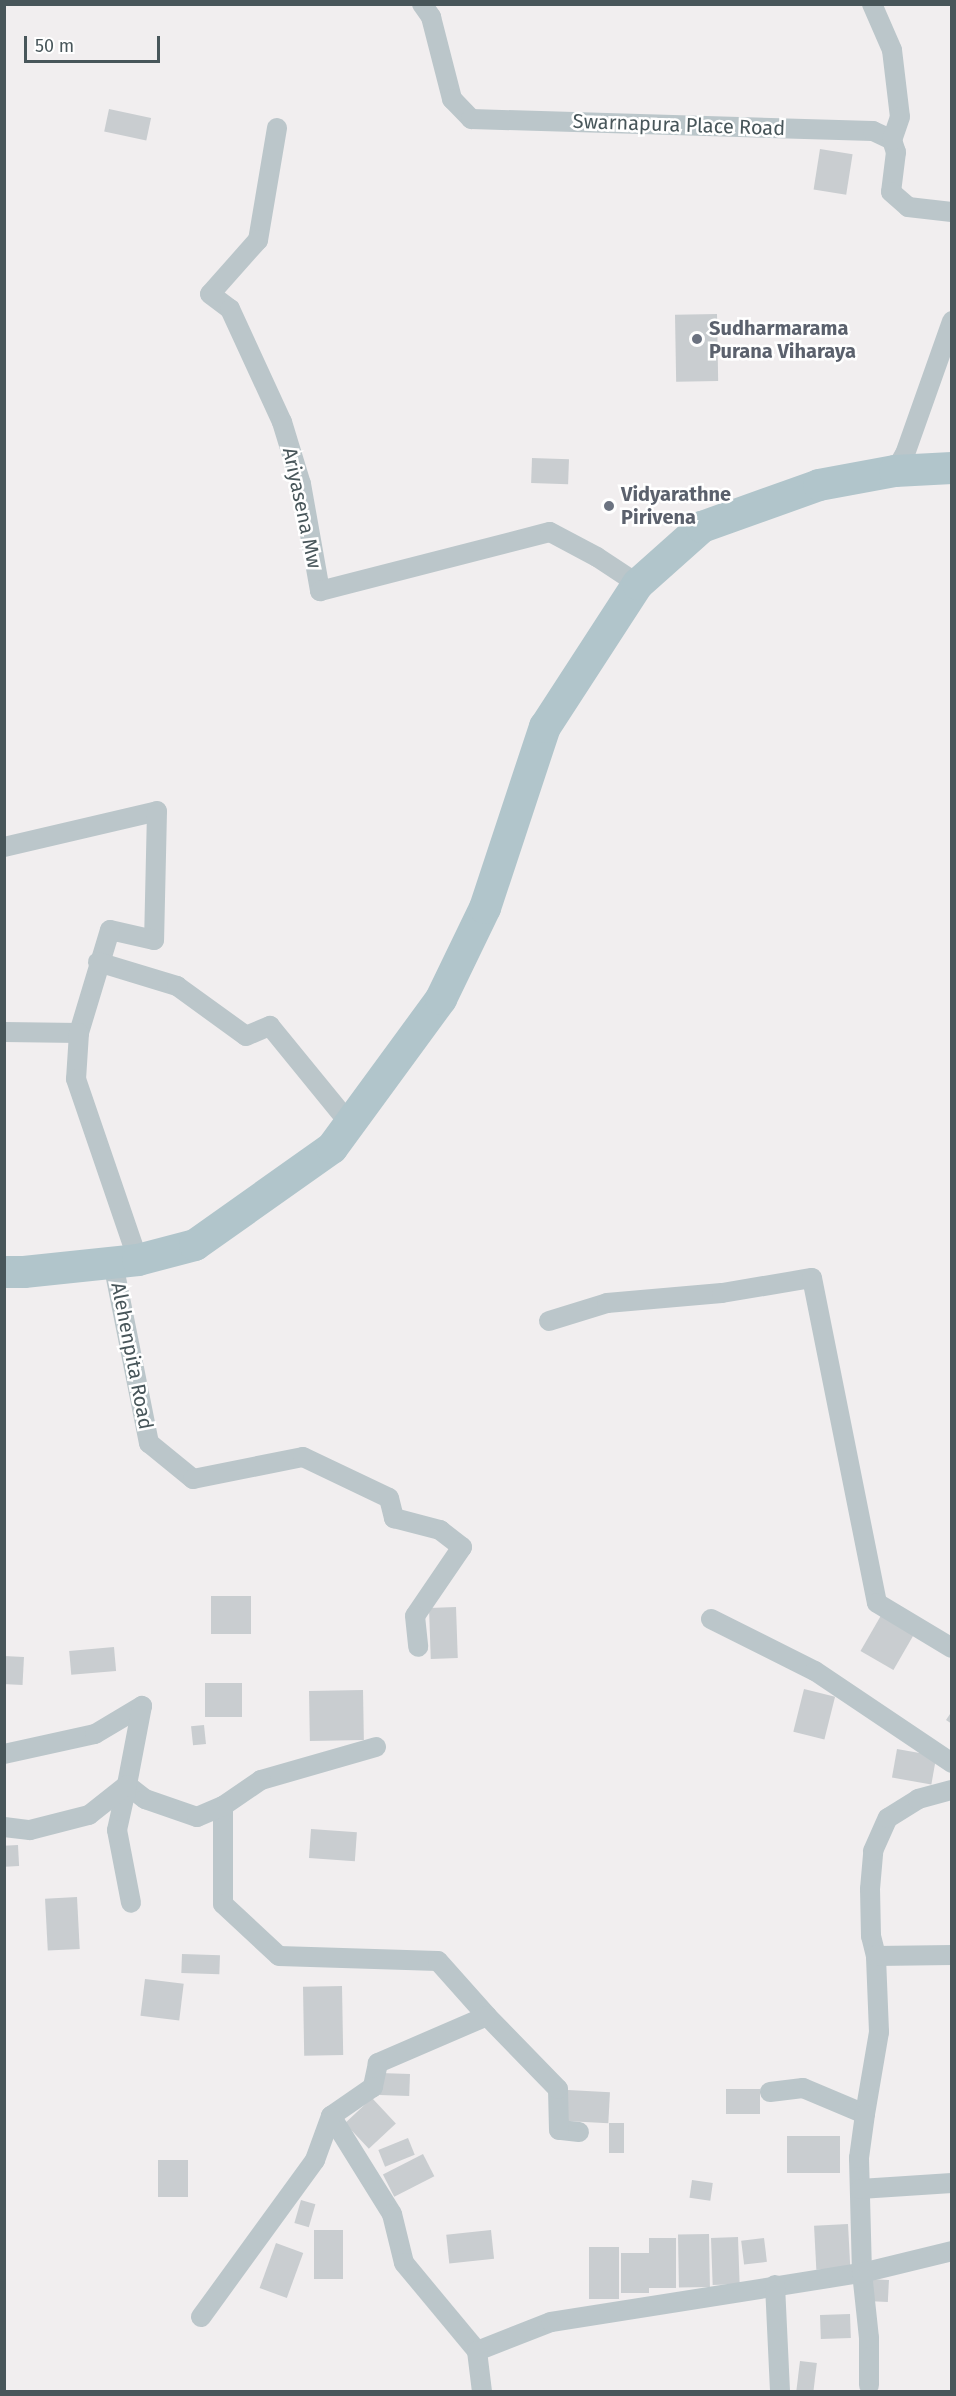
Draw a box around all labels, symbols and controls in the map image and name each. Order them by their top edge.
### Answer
scale bar [27,24,164,62]
text: 50 m [35,35,74,57]
street label: Swarnapura Place Road [572,109,786,141]
place label: Sudharmarama Purana Viharaya [709,316,856,363]
marker: Sudharmarama Purana Viharaya [690,332,704,346]
street label: Ariyasena Mw [277,445,327,571]
place label: Vidyarathne Pirivena [621,482,731,529]
marker: Vidyarathne Pirivena [602,499,616,513]
street label: Alehenpita Road [106,1280,158,1432]

